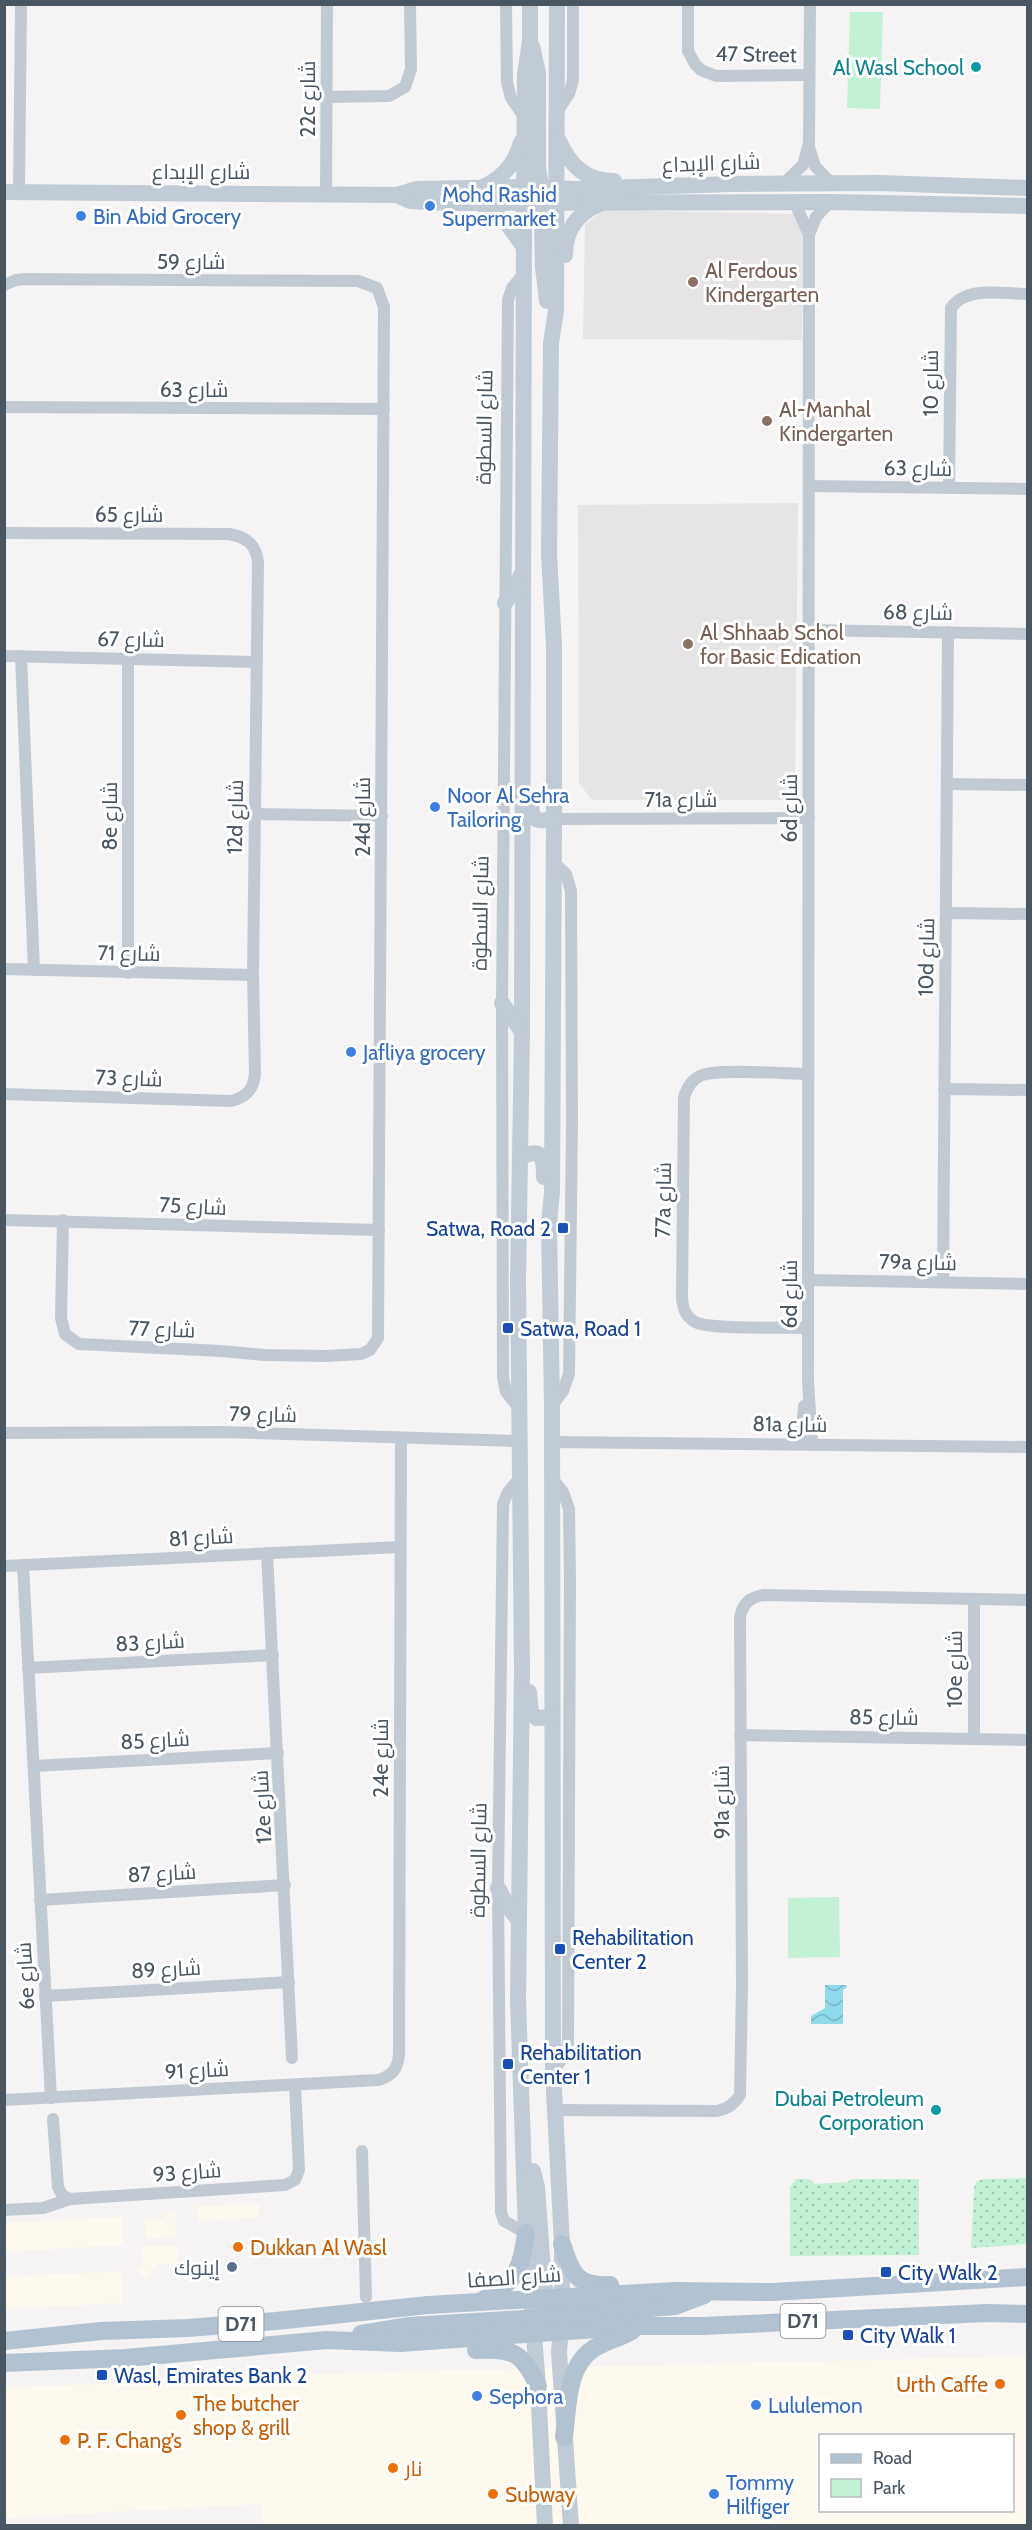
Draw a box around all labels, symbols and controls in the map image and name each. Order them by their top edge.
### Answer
street label: 47 Street [715,41,797,67]
place label: Al Wasl School [833,55,964,80]
marker: Al Wasl School [969,60,983,74]
street label: 22c شارع [295,61,322,137]
street label: شارع الإبداع [661,149,761,179]
street label: شارع الإبداع [152,159,250,186]
place label: Mohd Rashid Supermarket [442,182,557,231]
marker: Mohd Rashid Supermarket [423,199,437,213]
place label: Bin Abid Grocery [93,204,241,229]
marker: Bin Abid Grocery [74,209,88,223]
street label: شارع 59 [157,249,225,276]
place label: Al Ferdous Kindergarten [705,258,819,307]
marker: Al Ferdous Kindergarten [686,275,700,289]
street label: شارع 10 [918,350,945,416]
street label: شارع السطوة [470,369,500,485]
street label: شارع 63 [160,377,228,404]
place label: Al-Manhal Kindergarten [779,397,893,446]
marker: Al-Manhal Kindergarten [760,414,774,428]
street label: شارع 63 [883,455,953,483]
street label: شارع 65 [95,502,163,529]
street label: شارع 68 [883,599,953,627]
place label: Al Shhaab Schol for Basic Edication [700,620,861,669]
street label: شارع 67 [97,626,165,654]
marker: Al Shhaab Schol for Basic Edication [681,637,695,651]
street label: 6d شارع [777,774,804,843]
street label: 24d شارع [350,777,377,857]
street label: 12d شارع [222,779,250,855]
street label: 8e شارع [97,782,124,850]
place label: Noor Al Sehra Tailoring [447,783,569,832]
street label: 71a شارع [645,787,717,814]
marker: Noor Al Sehra Tailoring [428,800,442,814]
street label: شارع السطوة [466,855,496,971]
street label: 10d شارع [913,917,941,997]
street label: شارع 71 [97,940,161,968]
place label: Jafliya grocery [362,1040,486,1065]
marker: Jafliya grocery [344,1045,358,1059]
street label: شارع 73 [95,1064,163,1094]
street label: 77a شارع [650,1162,678,1238]
street label: شارع 75 [159,1192,227,1222]
place label: Satwa, Road 2 [426,1216,551,1241]
marker: Satwa, Road 2 [556,1221,570,1235]
street label: 79a شارع [879,1249,957,1277]
street label: 6d شارع [777,1260,804,1329]
street label: شارع 77 [128,1315,196,1345]
place label: Satwa, Road 1 [520,1316,641,1341]
marker: Satwa, Road 1 [501,1321,515,1335]
street label: شارع 79 [229,1401,297,1429]
street label: 81a شارع [752,1411,828,1439]
street label: شارع 81 [168,1523,234,1553]
street label: شارع 83 [115,1628,185,1658]
street label: 10e شارع [942,1630,969,1708]
street label: شارع 85 [849,1704,919,1732]
street label: 24e شارع [368,1718,395,1798]
street label: شارع 85 [120,1726,190,1756]
street label: 91a شارع [709,1765,736,1839]
street label: 12e شارع [248,1769,278,1845]
street label: شارع السطوة [464,1802,494,1918]
street label: شارع 87 [127,1859,197,1889]
place label: Rehabilitation Center 2 [572,1925,694,1974]
street label: 6e شارع [11,1941,41,2011]
marker: Rehabilitation Center 2 [553,1942,567,1956]
street label: شارع 89 [130,1955,202,1985]
place label: Rehabilitation Center 1 [520,2040,642,2089]
street label: شارع 91 [164,2056,230,2086]
marker: Rehabilitation Center 1 [501,2057,515,2071]
place label: Dubai Petroleum Corporation [774,2086,924,2135]
marker: Dubai Petroleum Corporation [929,2103,943,2117]
street label: شارع 93 [152,2157,222,2189]
place label: Dukkan Al Wasl [250,2235,387,2260]
marker: Dukkan Al Wasl [231,2240,245,2254]
place label: إينوك [174,2255,220,2281]
marker: إينوك [225,2260,239,2274]
place label: City Walk 2 [898,2260,998,2285]
street label: شارع الصفا [466,2261,562,2295]
marker: City Walk 2 [879,2265,893,2279]
road number: D71 [780,2304,826,2338]
road number: D71 [218,2307,264,2341]
place label: City Walk 1 [860,2323,956,2348]
marker: City Walk 1 [841,2328,855,2342]
place label: Wasl, Emirates Bank 2 [114,2363,307,2388]
marker: Wasl, Emirates Bank 2 [95,2368,109,2382]
place label: Urth Caffe [896,2372,988,2397]
marker: Urth Caffe [993,2377,1007,2391]
place label: Sephora [489,2384,563,2409]
marker: Sephora [470,2389,484,2403]
place label: The butcher shop & grill [193,2391,299,2440]
place label: Lululemon [768,2393,863,2418]
marker: Lululemon [749,2398,763,2412]
marker: The butcher shop & grill [174,2408,188,2422]
place label: P. F. Chang’s [77,2428,182,2453]
marker: P. F. Chang’s [58,2433,72,2447]
legend [819,2434,1014,2512]
text: Road [873,2447,912,2469]
place label: نار [404,2456,422,2481]
marker: نار [386,2461,400,2475]
place label: Tommy Hilfiger [726,2470,795,2519]
text: Park [873,2477,906,2499]
place label: Subway [505,2482,575,2507]
marker: Subway [486,2487,500,2501]
marker: Tommy Hilfiger [707,2487,721,2501]

